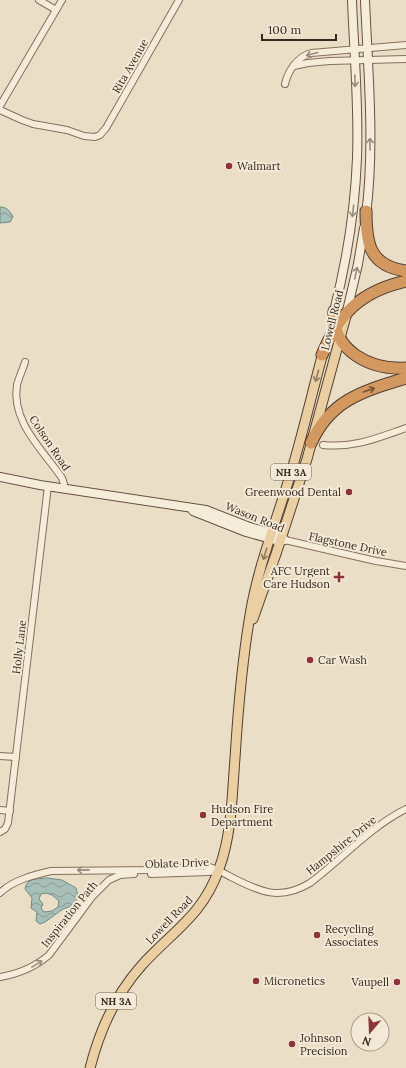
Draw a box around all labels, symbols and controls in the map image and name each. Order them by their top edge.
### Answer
scale bar [262,16,336,42]
text: 100 m [268,22,301,37]
street label: Rita Avenue [109,36,151,96]
one-way arrow [305,51,318,58]
one-way arrow [352,74,359,87]
one-way arrow [366,138,374,151]
place label: Walmart [237,159,282,173]
marker: Walmart [224,161,234,171]
one-way arrow [349,204,357,217]
one-way arrow [353,267,361,280]
street label: Lowell Road [318,288,346,352]
one-way arrow [313,369,320,382]
one-way arrow [363,385,375,393]
street label: Colson Road [26,413,74,474]
road number: NH 3A [271,464,311,480]
place label: Greenwood Dental [245,485,341,499]
marker: Greenwood Dental [344,487,354,497]
street label: Wason Road [223,499,287,535]
street label: Flagstone Drive [308,529,388,559]
one-way arrow [261,548,268,561]
place label: AFC Urgent Care Hudson [263,564,331,591]
marker: AFC Urgent Care Hudson [333,571,345,583]
street label: Holly Lane [9,619,29,675]
place label: Car Wash [318,653,367,667]
marker: Car Wash [305,655,315,665]
place label: Hudson Fire Department [211,802,274,829]
marker: Hudson Fire Department [198,810,208,820]
street label: Hampshire Drive [303,812,379,878]
street label: Oblate Drive [145,855,209,871]
one-way arrow [77,866,90,874]
street label: Inspiration Path [38,878,100,950]
street label: Lowell Road [143,893,196,947]
place label: Recycling Associates [324,922,378,949]
marker: Recycling Associates [312,930,322,940]
one-way arrow [31,960,42,968]
place label: Micronetics [264,974,325,988]
place label: Vaupell [350,975,389,989]
marker: Micronetics [251,976,261,986]
marker: Vaupell [392,977,402,987]
road number: NH 3A [96,993,136,1009]
north arrow [350,1012,390,1052]
place label: Johnson Precision [299,1031,348,1058]
text: N [360,1033,373,1049]
marker: Johnson Precision [287,1039,297,1049]

